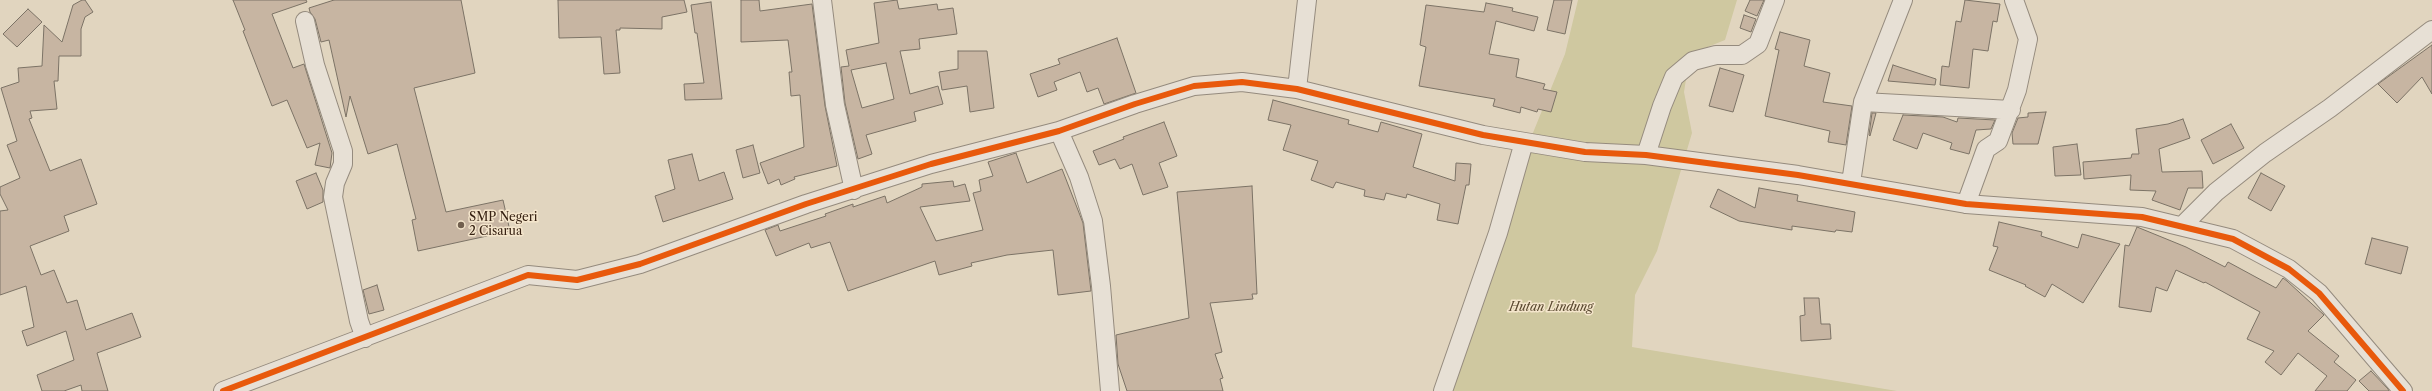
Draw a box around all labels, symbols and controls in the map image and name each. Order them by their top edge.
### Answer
place label: SMP Negeri 2 Cisarua [469,211,537,239]
marker: SMP Negeri 2 Cisarua [456,220,466,230]
park label: Hutan Lindung [1509,301,1593,315]

